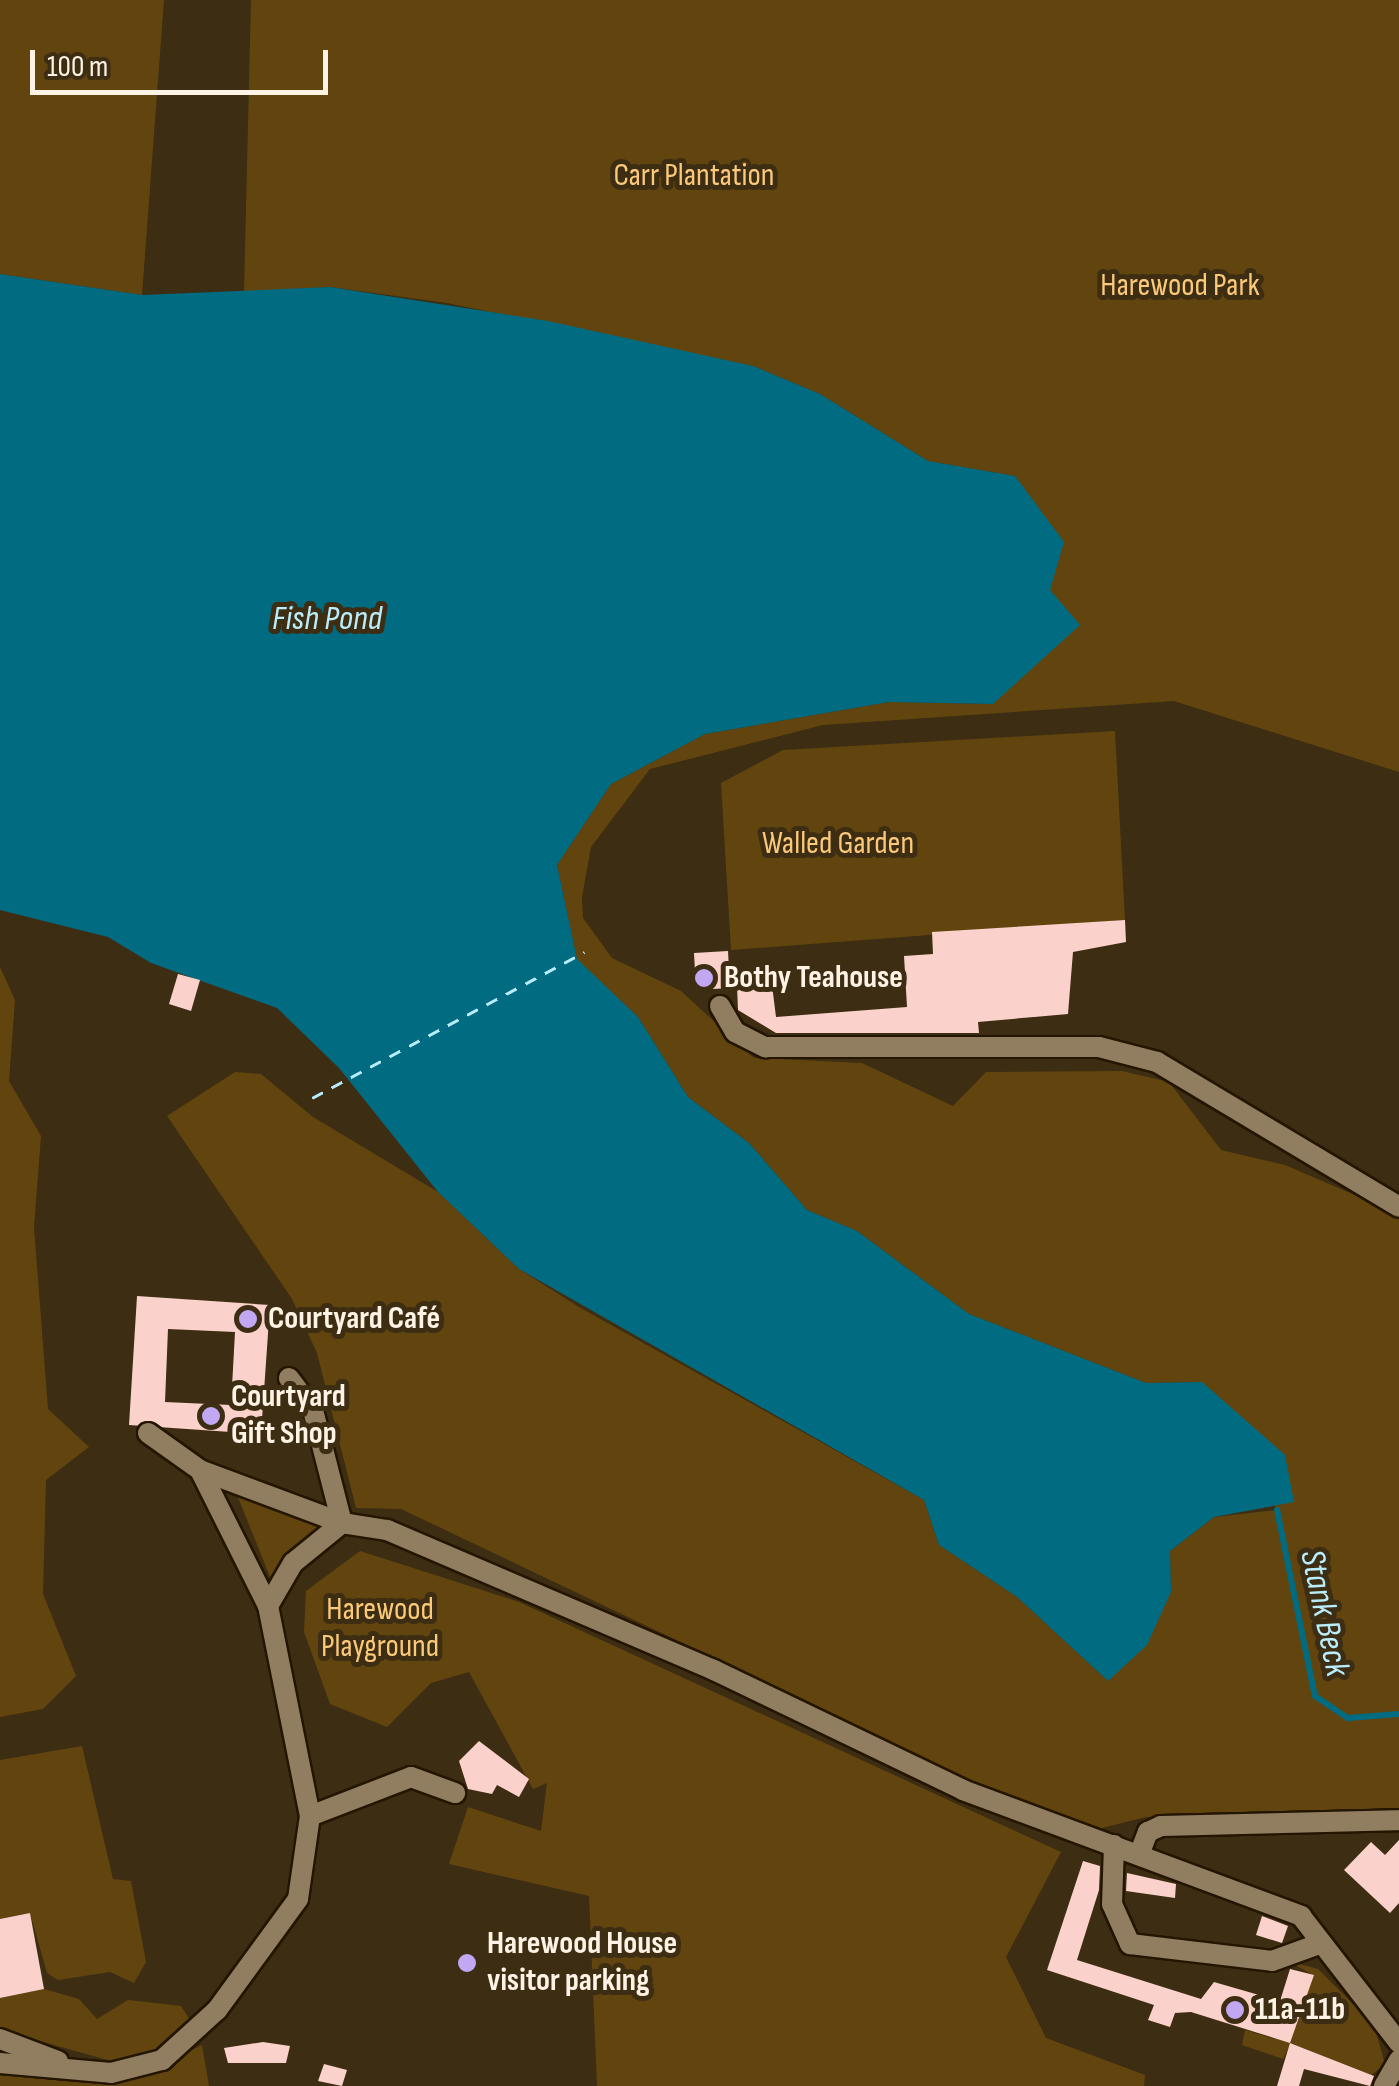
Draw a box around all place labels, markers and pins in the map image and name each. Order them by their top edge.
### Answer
place label: Bothy Teahouse [724,959,903,997]
marker: Bothy Teahouse [693,967,715,989]
place label: Courtyard Café [268,1300,440,1338]
marker: Courtyard Café [237,1308,259,1330]
place label: Courtyard Gift Shop [231,1379,346,1454]
marker: Courtyard Gift Shop [200,1405,222,1427]
place label: Harewood House visitor parking [487,1926,677,2001]
marker: Harewood House visitor parking [456,1952,478,1974]
place label: 11a-11b [1255,1991,1345,2029]
marker: 11a-11b [1224,1999,1246,2021]

